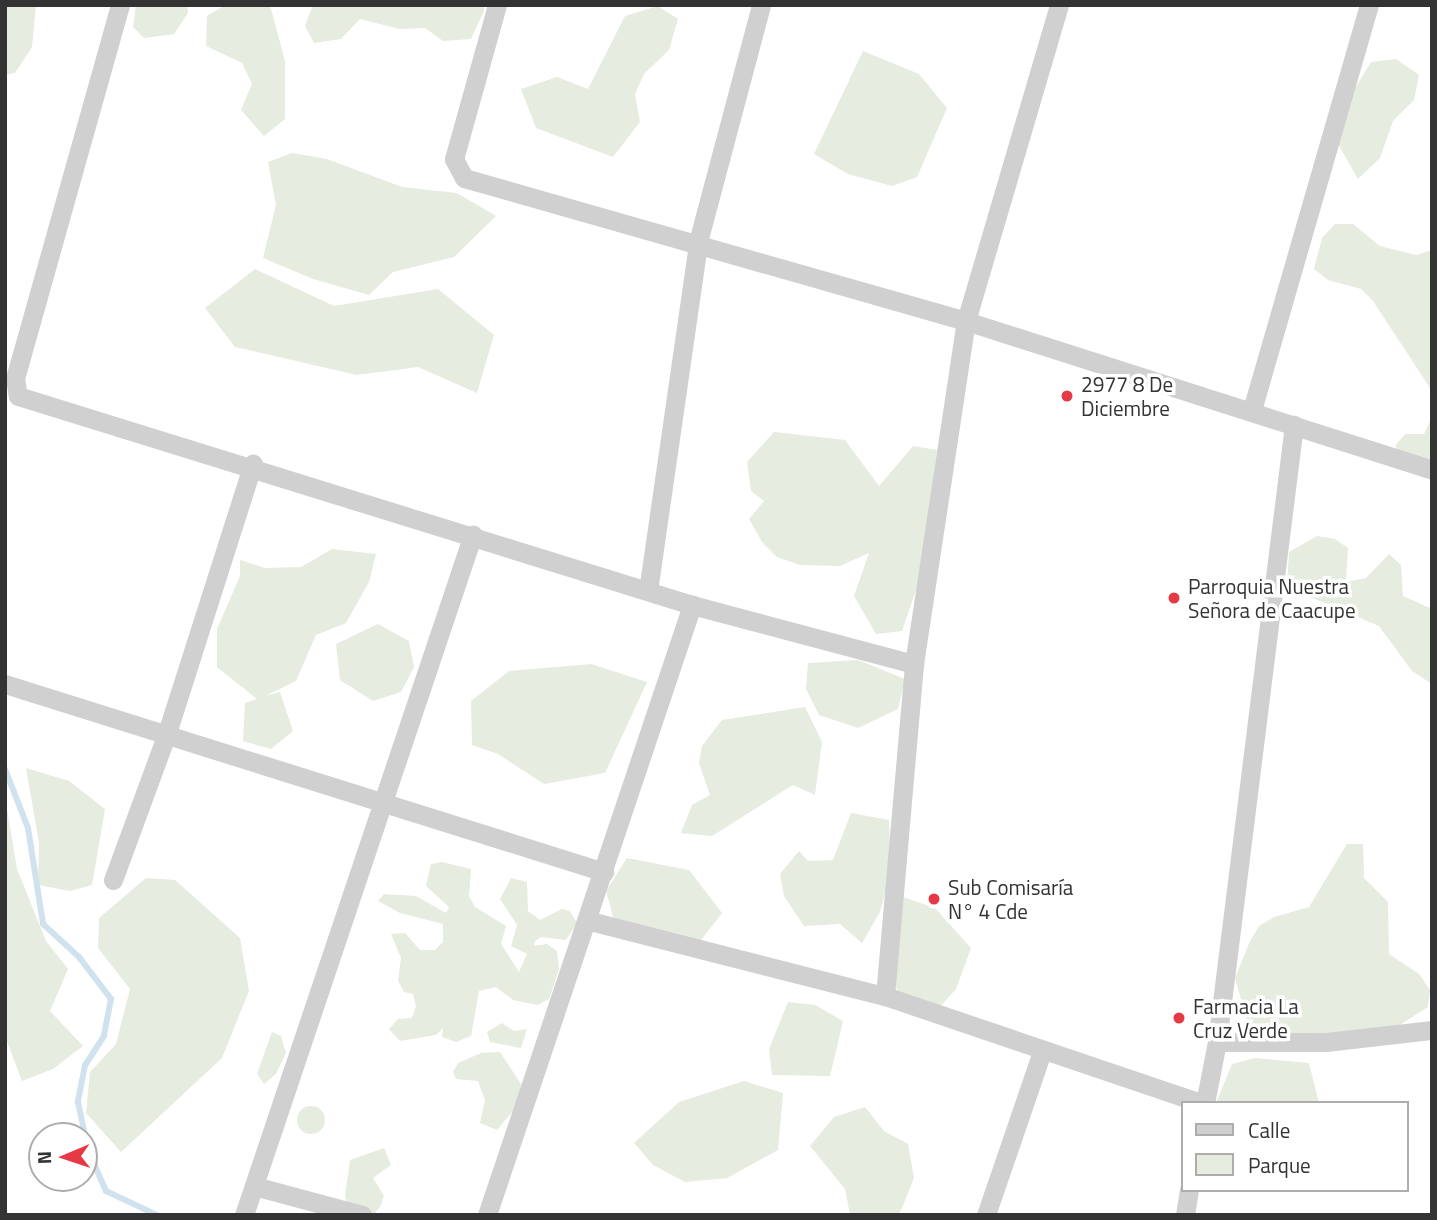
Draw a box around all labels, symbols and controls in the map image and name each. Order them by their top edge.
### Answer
place label: 2977 8 De Diciembre [1081,371,1173,421]
marker: 2977 8 De Diciembre [1059,388,1075,404]
place label: Parroquia Nuestra Señora de Caacupe [1188,573,1356,623]
marker: Parroquia Nuestra Señora de Caacupe [1166,590,1182,606]
place label: Sub Comisaría N° 4 Cde [948,874,1073,924]
marker: Sub Comisaría N° 4 Cde [926,891,942,907]
place label: Farmacia La Cruz Verde [1193,993,1299,1043]
marker: Farmacia La Cruz Verde [1171,1010,1187,1026]
legend [1182,1101,1409,1192]
text: Calle [1248,1114,1290,1146]
north arrow [28,1122,98,1192]
text: Parque [1248,1149,1311,1181]
text: N [29,1151,58,1165]

